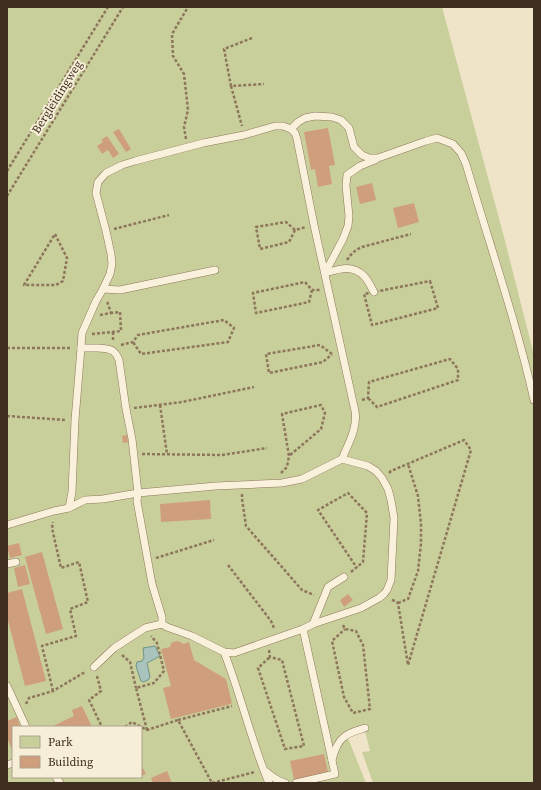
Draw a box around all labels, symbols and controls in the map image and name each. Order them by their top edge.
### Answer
street label: Bergleidingweg [28,57,86,137]
legend [12,726,142,778]
text: Park [48,734,73,750]
text: Building [48,754,93,770]

